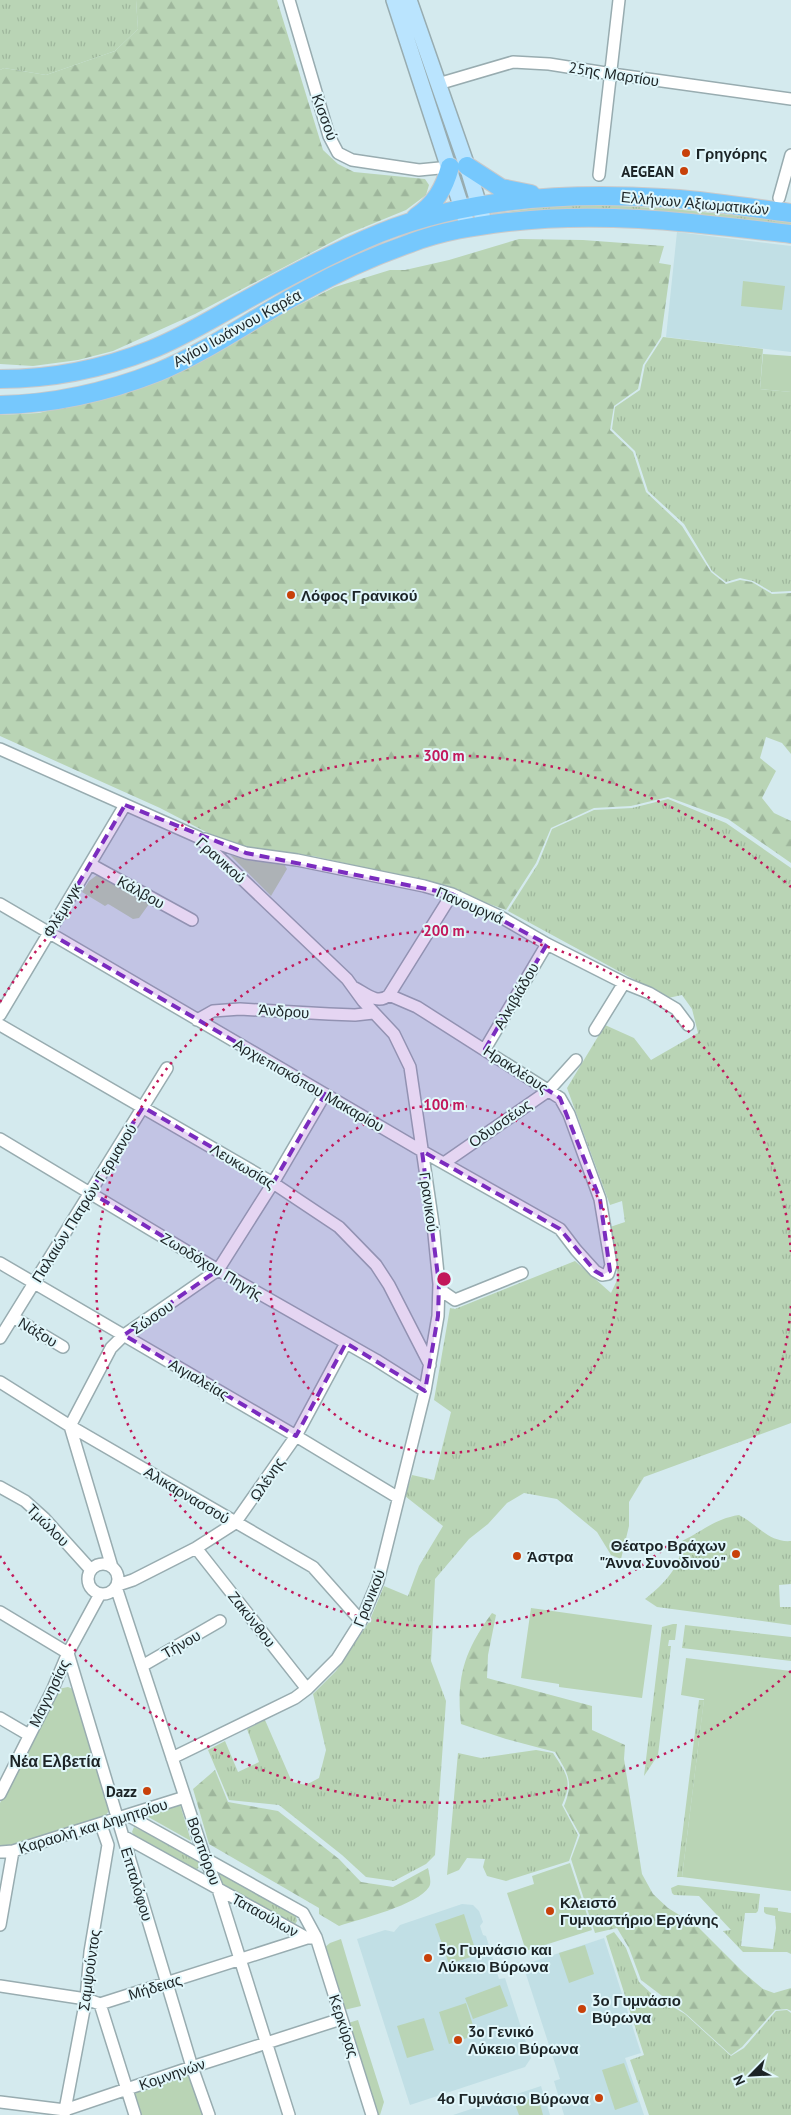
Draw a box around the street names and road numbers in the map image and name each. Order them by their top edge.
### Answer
street label: 25ης Μαρτίου [567,57,661,91]
street label: Κισσού [308,91,342,143]
street label: Ελλήνων Αξιωματικών [620,187,770,219]
street label: Αγίου Ιωάννου Καρέα [170,285,305,371]
street label: Γρανικού [192,833,250,887]
street label: Κάλβου [114,871,168,913]
street label: Φλέμινγκ [38,879,86,941]
street label: Πανουργιά [433,882,507,928]
street label: Αλκιβιάδου [489,959,543,1033]
street label: Άνδρου [258,1000,310,1022]
street label: Αρχιεπισκόπου Μακαρίου [230,1034,388,1136]
street label: Ηρακλέους [480,1041,552,1097]
street label: Οδυσσέως [465,1094,535,1152]
street label: Παλαιών Πατρών Γερμανού [27,1120,141,1286]
street label: Λευκωσίας [207,1139,279,1193]
street label: Γρανικού [415,1171,443,1233]
street label: Ζωοδόχου Πηγής [157,1228,267,1304]
street label: Σώσου [127,1296,177,1338]
street label: Νάξου [15,1313,61,1351]
street label: Αιγιαλείας [166,1354,232,1404]
street label: Ωλένης [245,1453,289,1505]
street label: Αλικαρνασσού [141,1462,233,1528]
street label: Τμώλου [23,1500,73,1550]
street label: Γρανικού [349,1567,389,1629]
street label: Ζακύνθου [224,1587,280,1651]
street label: Τήνου [158,1625,204,1663]
street label: Μαγνησίας [24,1656,74,1730]
street label: Καραολή και Δημητρίου [16,1794,170,1858]
street label: Βοσπόρου [183,1814,225,1888]
street label: Επταλόφου [117,1845,157,1923]
street label: Ταταούλων [228,1889,302,1941]
street label: Σαμψούντος [74,1928,104,2012]
street label: Μήδειας [126,1970,184,2004]
street label: Κερκύρας [325,1992,363,2060]
street label: Κομνηνών [136,2054,208,2094]

